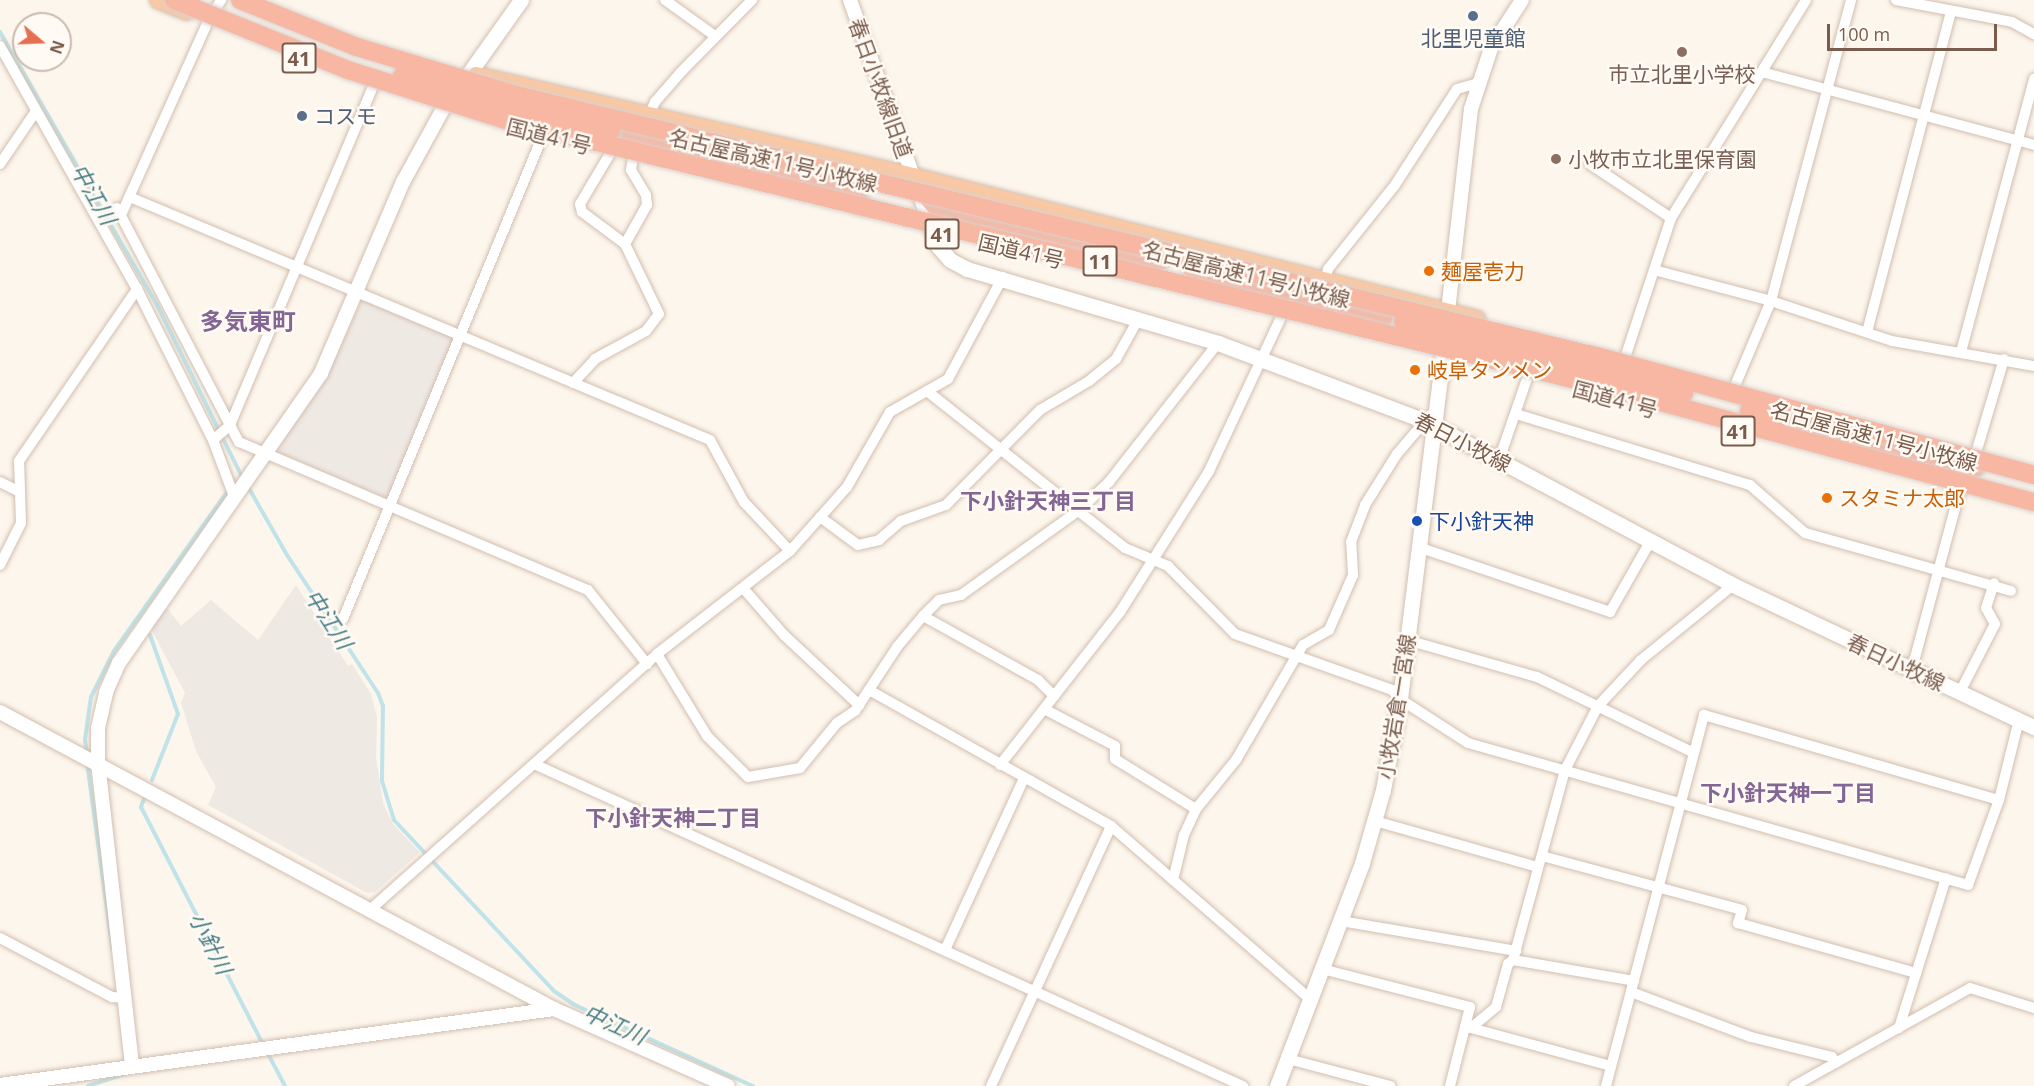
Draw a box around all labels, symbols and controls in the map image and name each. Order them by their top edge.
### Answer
marker: 北里児童館 [1466,9,1480,23]
north arrow [12,12,72,72]
scale bar [1830,12,2000,50]
street label: 春日小牧線旧道 [844,15,918,161]
text: 100 m [1838,22,1890,46]
place label: 北里児童館 [1421,25,1525,51]
text: N [45,37,70,57]
road number: 41 [281,41,317,75]
marker: 市立北里小学校 [1675,45,1689,59]
place label: 市立北里小学校 [1609,61,1755,87]
place label: コスモ [314,103,377,129]
marker: コスモ [295,109,309,123]
street label: 国道41号 [504,113,594,159]
street label: 名古屋高速11号小牧線 [666,124,880,196]
place label: 小牧市立北里保育園 [1568,146,1757,172]
marker: 小牧市立北里保育園 [1549,152,1563,166]
water label: 中江川 [66,159,122,229]
road number: 41 [924,217,960,251]
street label: 国道41号 [976,229,1066,273]
street label: 名古屋高速11号小牧線 [1140,236,1352,312]
road number: 11 [1082,244,1118,278]
place label: 麺屋壱力 [1441,258,1525,284]
marker: 麺屋壱力 [1422,264,1436,278]
district label: 多気東町 [200,307,296,335]
place label: 岐阜タンメン [1427,357,1553,383]
marker: 岐阜タンメン [1408,363,1422,377]
street label: 国道41号 [1570,376,1660,422]
street label: 名古屋高速11号小牧線 [1768,396,1980,476]
street label: 春日小牧線 [1411,407,1515,477]
road number: 41 [1720,414,1756,448]
place label: スタミナ太郎 [1839,485,1965,511]
district label: 下小針天神三丁目 [960,488,1136,514]
marker: スタミナ太郎 [1820,491,1834,505]
place label: 下小針天神 [1429,508,1534,534]
marker: 下小針天神 [1410,514,1424,528]
water label: 中江川 [300,584,358,654]
street label: 春日小牧線 [1843,628,1949,696]
street label: 小牧岩倉一宮線 [1372,632,1420,782]
district label: 下小針天神一丁目 [1700,780,1876,806]
district label: 下小針天神二丁目 [585,805,761,831]
water label: 小針川 [184,908,238,978]
water label: 中江川 [579,999,651,1049]

